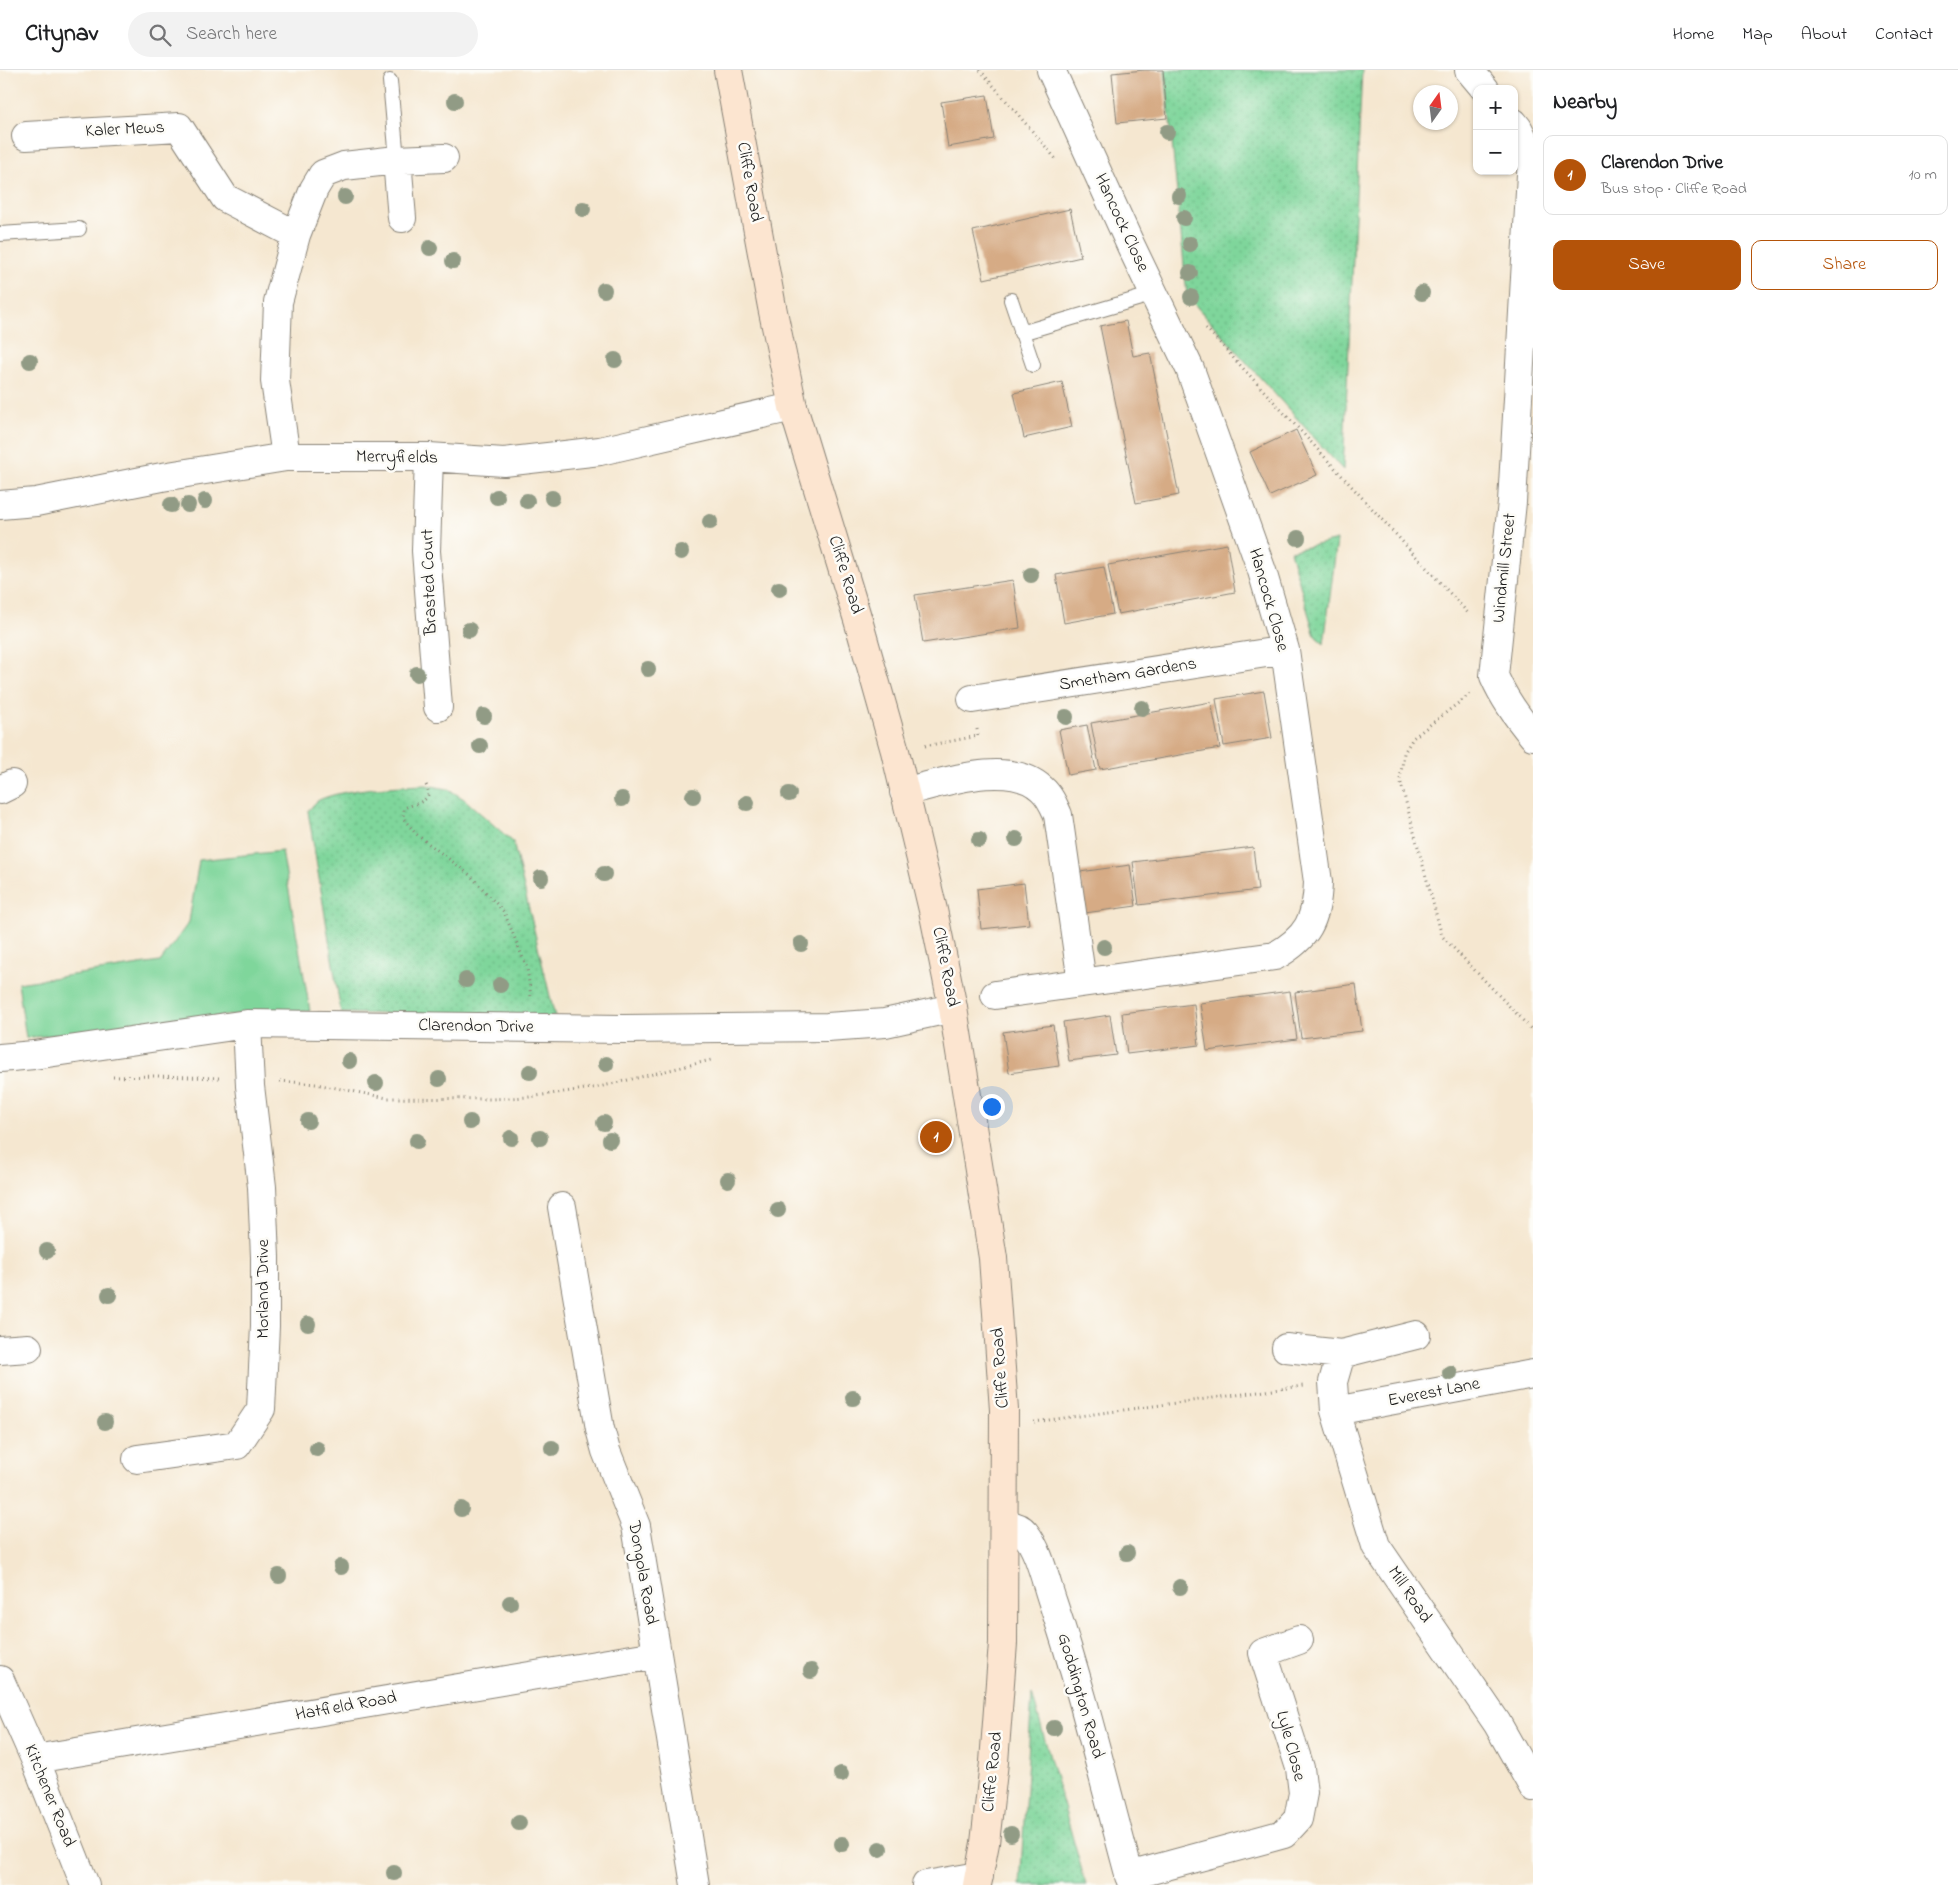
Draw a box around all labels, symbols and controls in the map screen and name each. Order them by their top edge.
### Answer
search box [128,12,478,57]
text: Citynav [25,17,98,52]
icon: search [146,21,174,49]
text: Search here [186,21,277,48]
text: Home [1673,22,1714,48]
text: Map [1742,22,1773,48]
text: About [1801,22,1847,48]
text: Contact [1875,22,1933,48]
north arrow [1413,85,1458,130]
map controls [1473,85,1518,175]
button: + [1473,85,1518,130]
text: Nearby [1553,88,1617,118]
street label: Kaler Mews [85,115,165,145]
button: − [1473,130,1518,175]
street label: Cliffe Road [729,140,769,224]
text: Clarendon Drive [1601,150,1723,177]
text: 1 [1567,163,1573,187]
text: 10 m [1909,163,1937,187]
street label: Hancock Close [1087,169,1156,277]
text: Bus stop · Cliffe Road [1601,177,1747,201]
button: Save [1553,240,1741,290]
button: Share [1751,240,1938,290]
street label: Merryfields [356,444,438,472]
street label: Windmill Street [1486,512,1524,624]
street label: Brasted Court [415,528,445,637]
street label: Cliffe Road [821,533,869,617]
street label: Hancock Close [1241,545,1295,656]
street label: Smetham Gardens [1057,651,1199,699]
street label: Cliffe Road [925,925,965,1009]
street label: Clarendon Drive [418,1013,535,1041]
your location [979,1094,1005,1120]
pin: 1 [920,1118,952,1156]
street label: Morland Drive [251,1238,277,1339]
street label: Cliffe Road [985,1327,1017,1409]
street label: Everest Lane [1386,1371,1483,1415]
street label: Dongola Road [619,1518,664,1627]
street label: Mill Road [1380,1561,1438,1629]
street label: Goddington Road [1049,1630,1110,1762]
street label: Hatfield Road [293,1685,399,1729]
street label: Lyle Close [1268,1708,1312,1785]
street label: Cliffe Road [976,1730,1010,1814]
street label: Kitchener Road [17,1741,81,1851]

